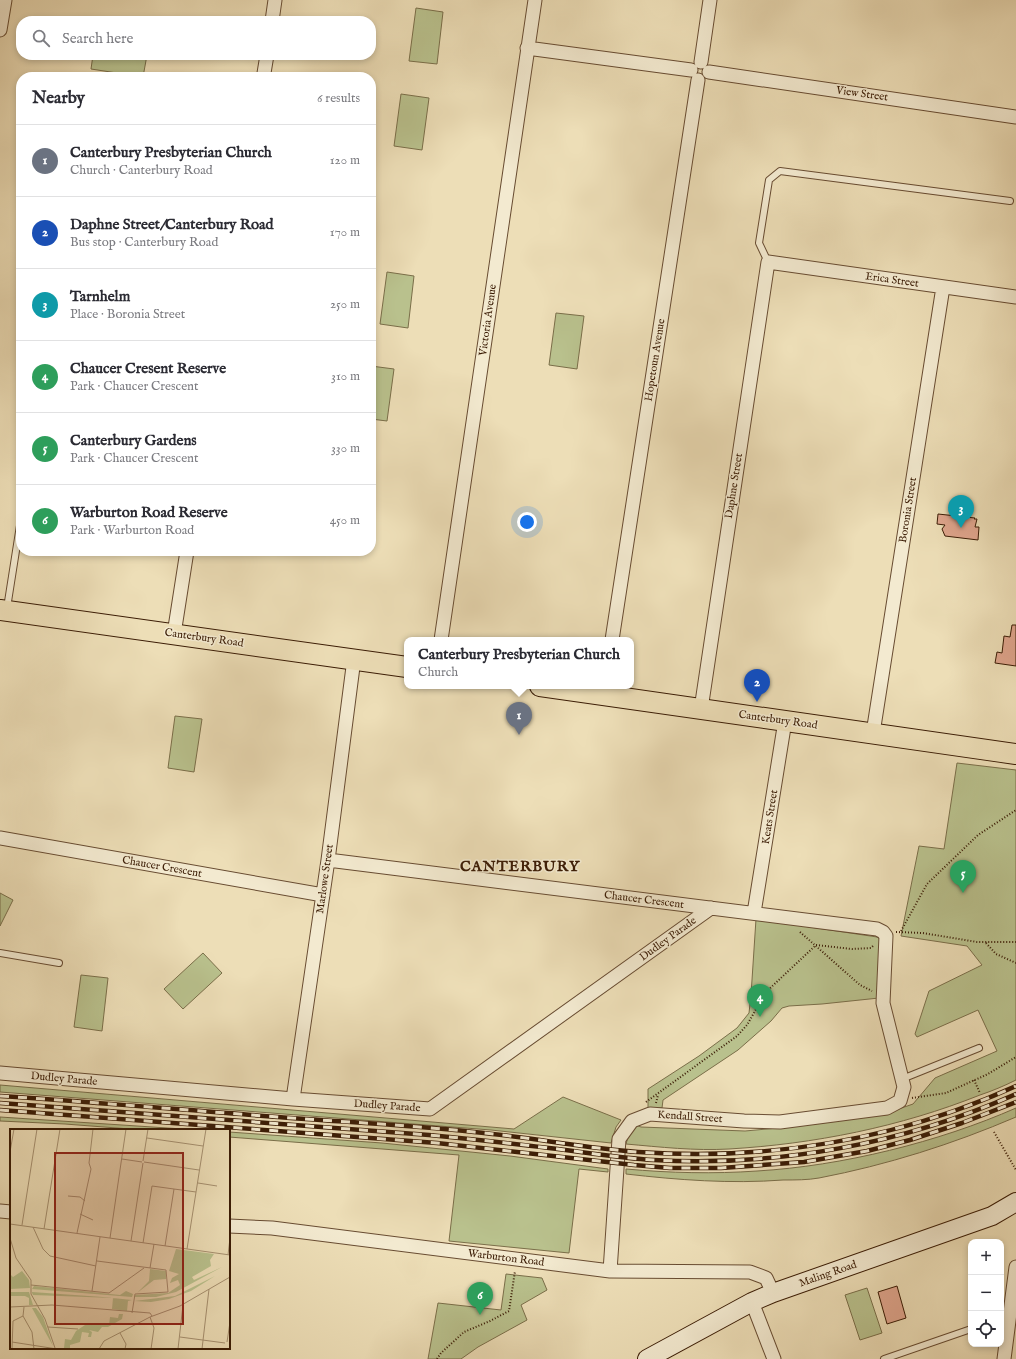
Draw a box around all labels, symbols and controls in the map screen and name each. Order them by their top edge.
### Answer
search box [16,16,376,60]
icon: search [30,27,52,49]
text: Search here [62,29,133,48]
street label: View Street [834,83,889,105]
text: Nearby [32,88,85,109]
text: 6 results [317,90,360,107]
text: Canterbury Presbyterian Church [70,143,272,162]
text: 1 [43,152,47,169]
text: 120 m [330,152,360,169]
text: Church · Canterbury Road [70,162,213,179]
text: Daphne Street/Canterbury Road [70,215,274,234]
text: 2 [42,224,48,241]
text: 170 m [330,224,360,241]
text: Bus stop · Canterbury Road [70,234,218,251]
street label: Erica Street [864,269,920,291]
street label: Victoria Avenue [476,283,500,358]
text: Tarnhelm [70,287,130,306]
text: 3 [43,296,47,313]
text: 250 m [330,296,360,313]
text: Place · Boronia Street [70,306,185,323]
street label: Hopetoun Avenue [642,318,668,402]
text: Chaucer Cresent Reserve [70,359,226,378]
text: 4 [42,368,48,385]
text: 310 m [331,368,360,385]
text: Park · Chaucer Crescent [70,378,198,395]
text: Canterbury Gardens [70,431,197,450]
text: 5 [43,440,47,457]
text: 330 m [331,440,360,457]
text: Park · Chaucer Crescent [70,450,198,467]
street label: Daphne Street [722,452,746,520]
street label: Boronia Street [896,476,920,544]
pin: 3 [948,495,974,528]
text: Warburton Road Reserve [70,503,228,522]
text: 6 [42,512,48,529]
text: 450 m [330,512,360,529]
your location [517,512,537,532]
text: Park · Warburton Road [70,522,194,539]
street label: Canterbury Road [164,626,244,650]
popup [404,637,634,689]
text: Canterbury Presbyterian Church [418,645,620,664]
text: Church [418,664,458,681]
pin: 2 [744,669,770,702]
pin: 1 [506,702,532,735]
street label: Canterbury Road [738,708,818,732]
street label: Keats Street [759,788,781,845]
street label: Marlowe Street [313,843,337,915]
street label: Chaucer Crescent [121,853,203,881]
district label: CANTERBURY [460,857,581,876]
pin: 5 [950,860,976,893]
street label: Chaucer Crescent [603,888,685,912]
street label: Dudley Parade [637,914,699,964]
pin: 4 [747,984,773,1017]
street label: Dudley Parade [30,1069,98,1089]
street label: Dudley Parade [353,1097,421,1115]
street label: Kendall Street [657,1108,723,1126]
inset map [10,1129,230,1349]
map controls [968,1239,1004,1347]
button: + [968,1239,1004,1275]
street label: Warburton Road [467,1246,545,1270]
street label: Maling Road [797,1258,859,1290]
button: − [968,1275,1004,1311]
pin: 6 [467,1282,493,1315]
button: locate [968,1311,1004,1347]

